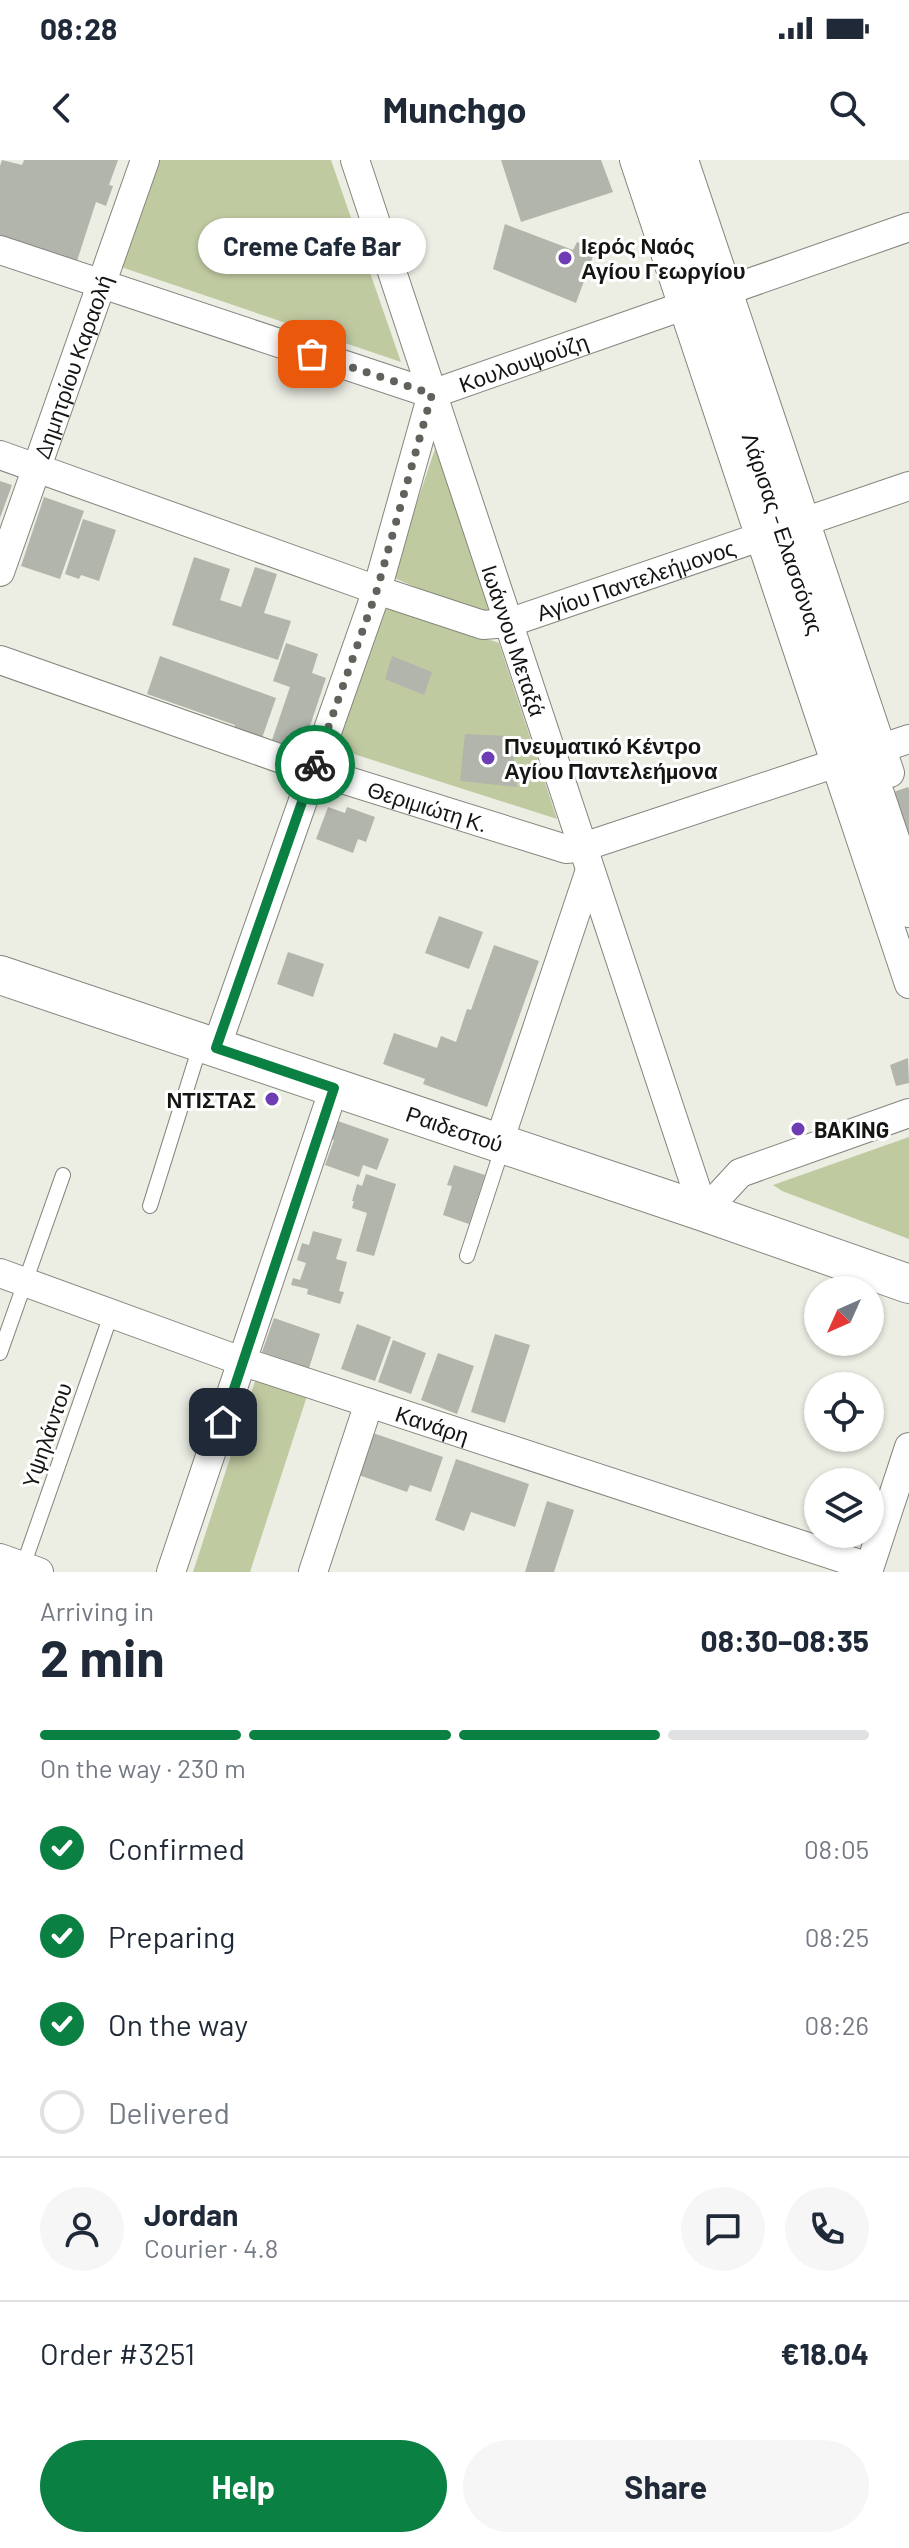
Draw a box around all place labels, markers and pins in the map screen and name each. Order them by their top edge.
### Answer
callout: Creme Cafe Bar [198,218,426,274]
place label: Ιερός Ναός Αγίου Γεωργίου [581,232,746,284]
marker: Ιερός Ναός Αγίου Γεωργίου [556,249,574,267]
pin [278,320,346,388]
place label: Πνευματικό Κέντρο Αγίου Παντελεήμονα [504,732,718,784]
marker: Πνευματικό Κέντρο Αγίου Παντελεήμονα [479,749,497,767]
place label: ΝΤΙΣΤΑΣ [166,1086,256,1112]
marker: ΝΤΙΣΤΑΣ [263,1090,281,1108]
place label: BAKING [814,1116,889,1142]
marker: BAKING [789,1120,807,1138]
pin [189,1388,257,1456]

